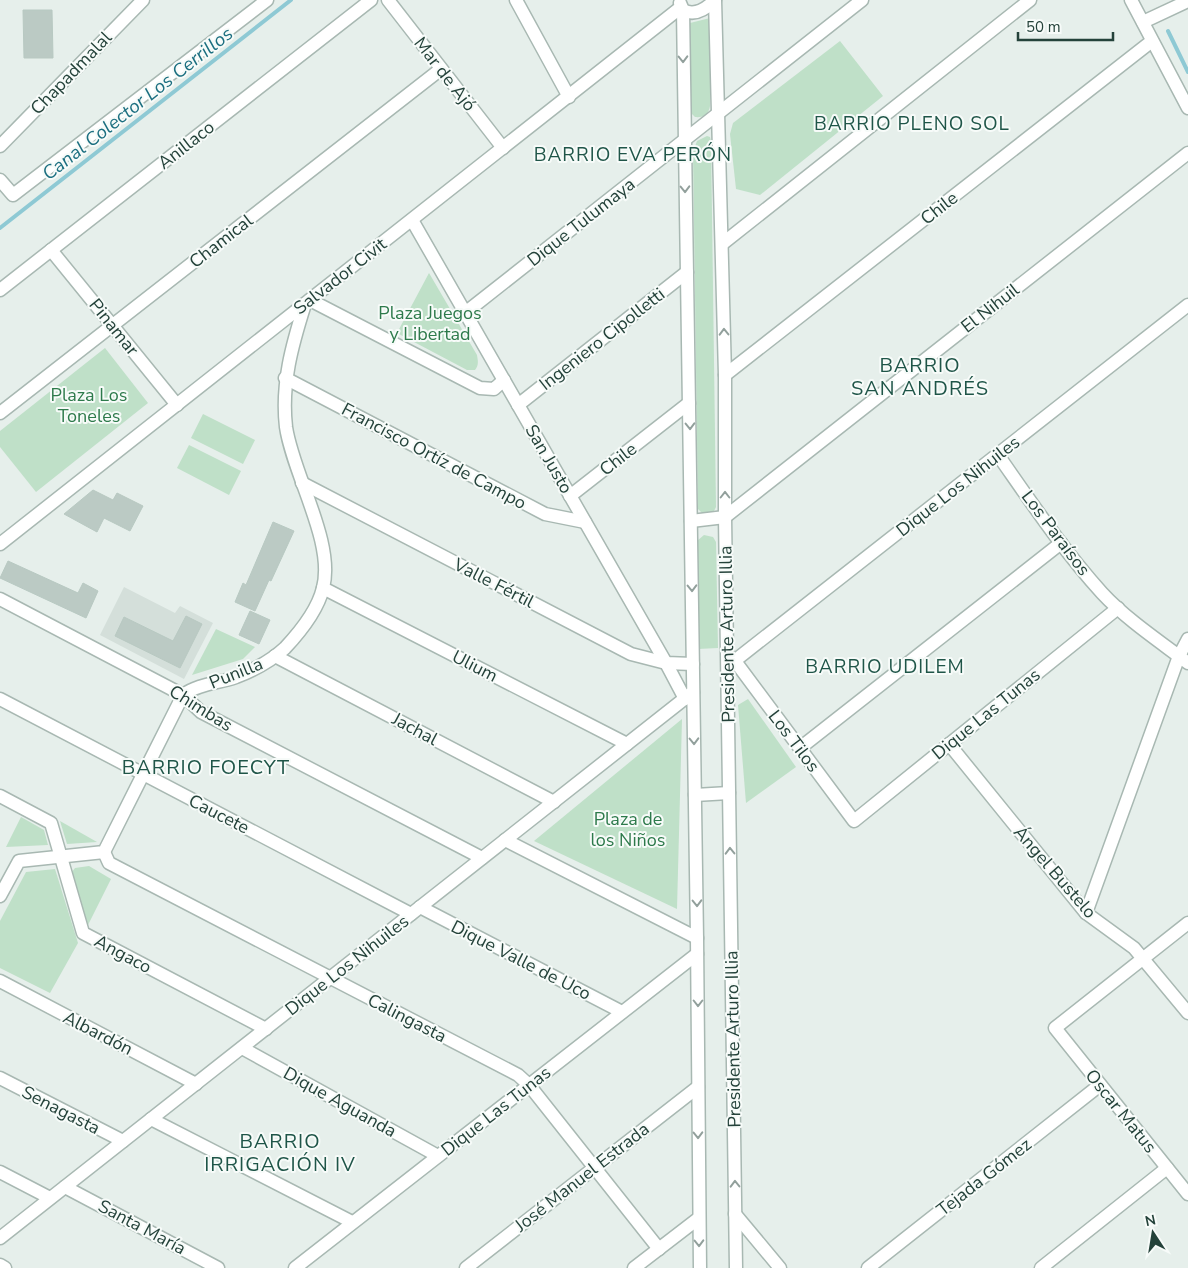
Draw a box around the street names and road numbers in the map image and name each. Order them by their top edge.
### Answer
street label: Chapadmalal [25,26,117,120]
street label: Mar de Ajó [408,32,482,116]
street label: Anillaco [153,115,219,175]
street label: Dique Tulumaya [522,172,640,272]
street label: Chile [915,186,963,230]
street label: Chamical [184,208,258,273]
street label: Salvador Civit [288,232,392,320]
street label: El Nihuil [956,277,1025,338]
street label: Ingeniero Cipolletti [534,282,670,396]
street label: Pinamar [84,294,145,361]
street label: Francisco Ortíz de Campo [337,397,531,515]
street label: San Justo [520,420,578,498]
street label: Dique Los Nihuiles [891,430,1025,542]
street label: Chile [594,437,642,481]
street label: Los Paraísos [1016,485,1096,581]
street label: Presidente Arturo Illia [713,545,741,723]
street label: Valle Fértil [449,552,539,614]
street label: Ulium [448,644,502,688]
street label: Punilla [206,651,266,695]
street label: Dique Las Tunas [927,663,1045,765]
street label: Chimbas [165,679,237,737]
street label: Los Tilos [763,705,825,777]
street label: Jachal [387,706,443,751]
street label: Caucete [185,789,253,839]
street label: Ángel Bustelo [1008,821,1102,923]
street label: Dique Los Nihuiles [280,909,414,1021]
street label: Dique Valle de Uco [447,914,595,1006]
street label: Angaco [90,929,156,979]
street label: Presidente Arturo Illia [719,950,747,1128]
street label: Calingasta [363,988,451,1048]
street label: Albardón [59,1005,137,1061]
street label: Dique Aguanda [279,1061,401,1143]
street label: Dique Las Tunas [436,1061,556,1161]
street label: Oscar Matus [1080,1064,1162,1158]
street label: Senagasta [18,1080,104,1140]
street label: José Manuel Estrada [509,1117,654,1238]
street label: Tejada Gómez [932,1132,1036,1222]
street label: Santa María [94,1194,190,1260]

